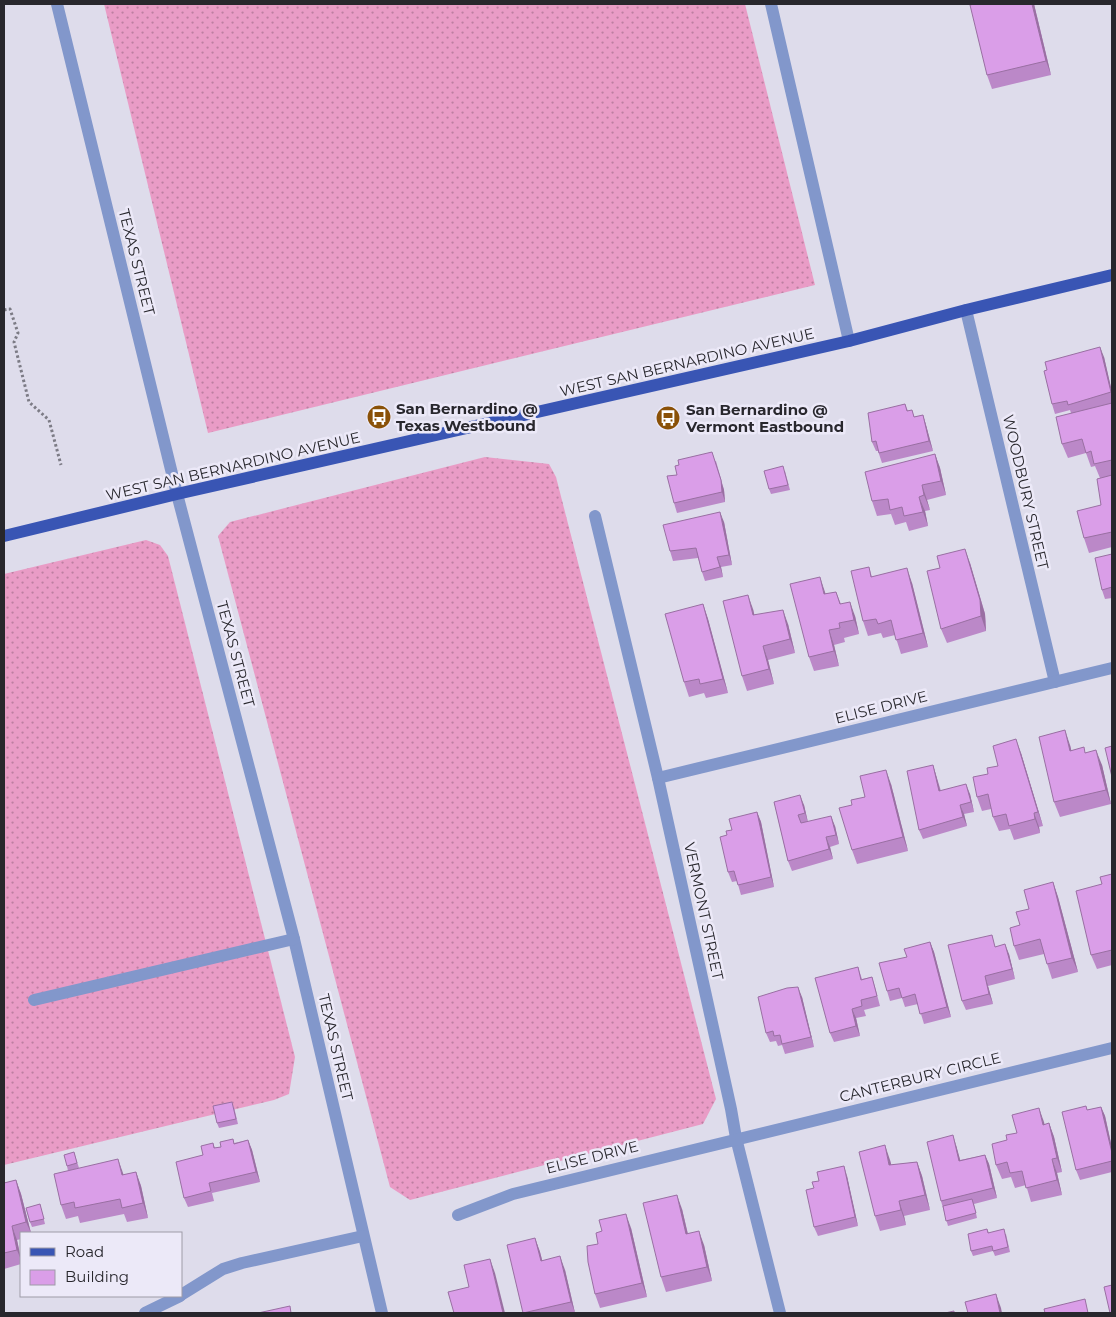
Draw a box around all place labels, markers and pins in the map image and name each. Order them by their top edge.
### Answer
place label: San Bernardino @ Texas Westbound [396,399,538,435]
place label: San Bernardino @ Vermont Eastbound [685,400,844,436]
bus stop icon: San Bernardino @ Texas Westbound [366,404,392,430]
bus stop icon: San Bernardino @ Vermont Eastbound [655,405,681,431]

